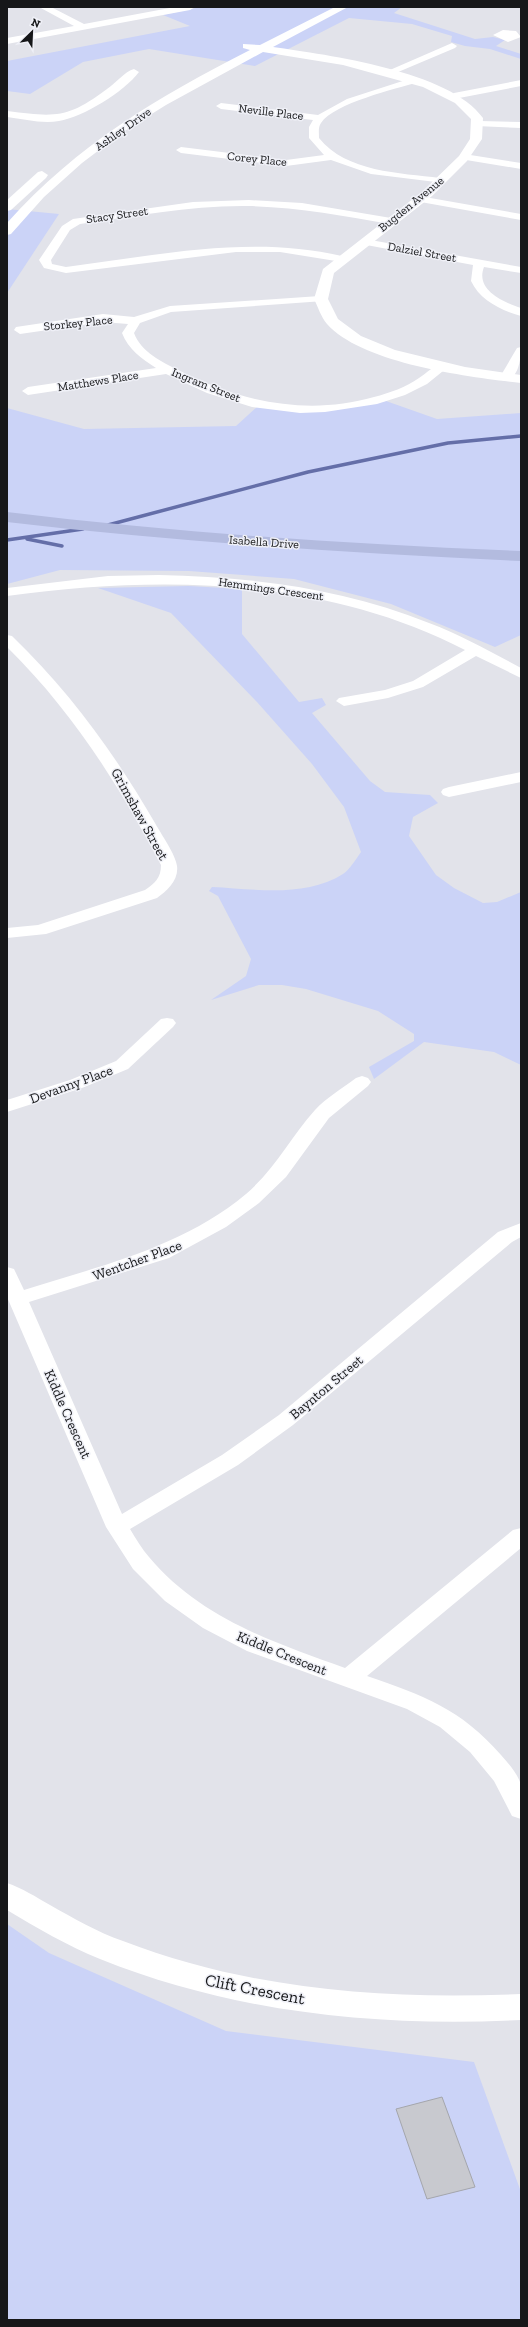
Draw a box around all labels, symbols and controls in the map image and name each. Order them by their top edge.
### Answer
north arrow [12,12,52,52]
text: N [29,16,43,31]
street label: Neville Place [238,101,305,123]
street label: Ashley Drive [92,104,154,153]
street label: Corey Place [226,149,288,169]
street label: Bugden Avenue [375,173,447,235]
street label: Stacy Street [85,204,149,226]
street label: Dalziel Street [387,239,458,265]
street label: Storkey Place [43,312,113,334]
street label: Ingram Street [170,365,243,405]
street label: Matthews Place [57,368,140,394]
street label: Isabella Drive [229,533,300,551]
street label: Hemmings Crescent [217,575,325,603]
street label: Grimshaw Street [107,765,172,864]
street label: Devanny Place [27,1061,116,1107]
street label: Wentcher Place [90,1236,184,1284]
street label: Baynton Street [286,1351,367,1423]
street label: Kiddle Crescent [40,1367,95,1462]
street label: Kiddle Crescent [234,1628,330,1680]
street label: Clift Crescent [203,1970,307,2009]

